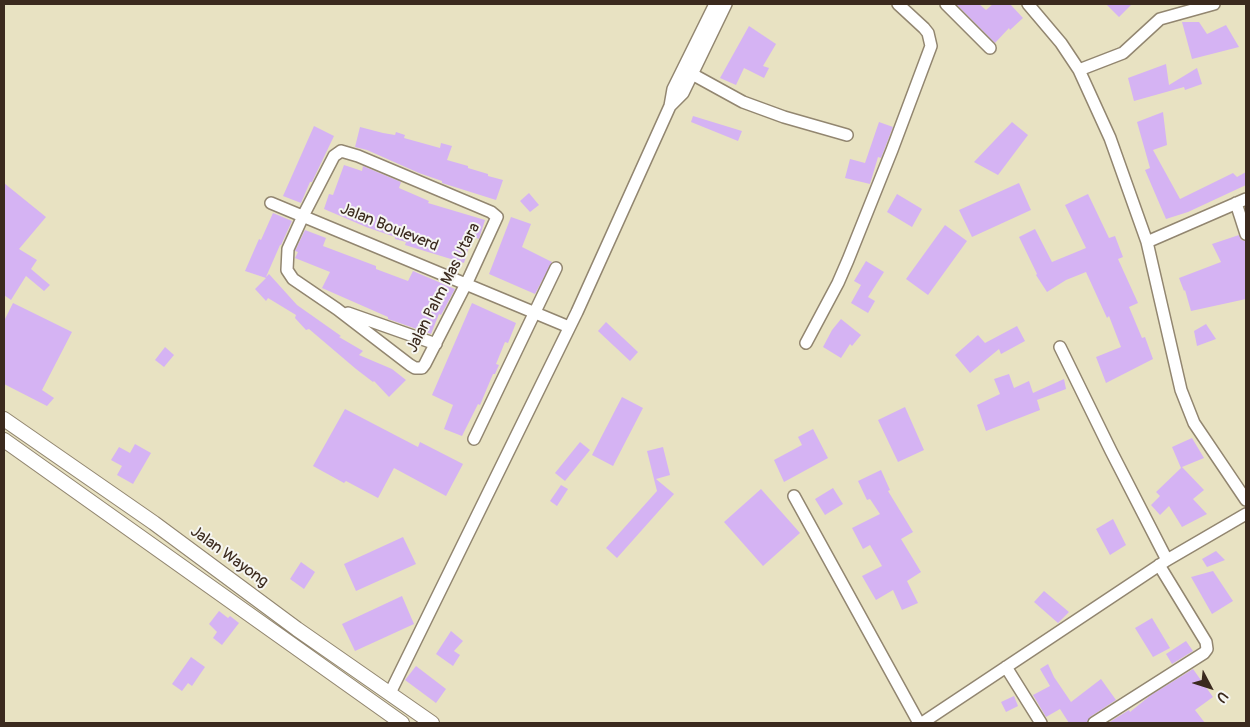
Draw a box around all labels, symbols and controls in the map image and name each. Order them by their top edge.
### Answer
street label: Jalan Bouleverd [337,200,441,256]
street label: Jalan Palm Mas Utara [403,220,485,356]
street label: Jalan Wayong [186,522,272,592]
north arrow [1185,662,1235,712]
text: U [1212,688,1231,706]

